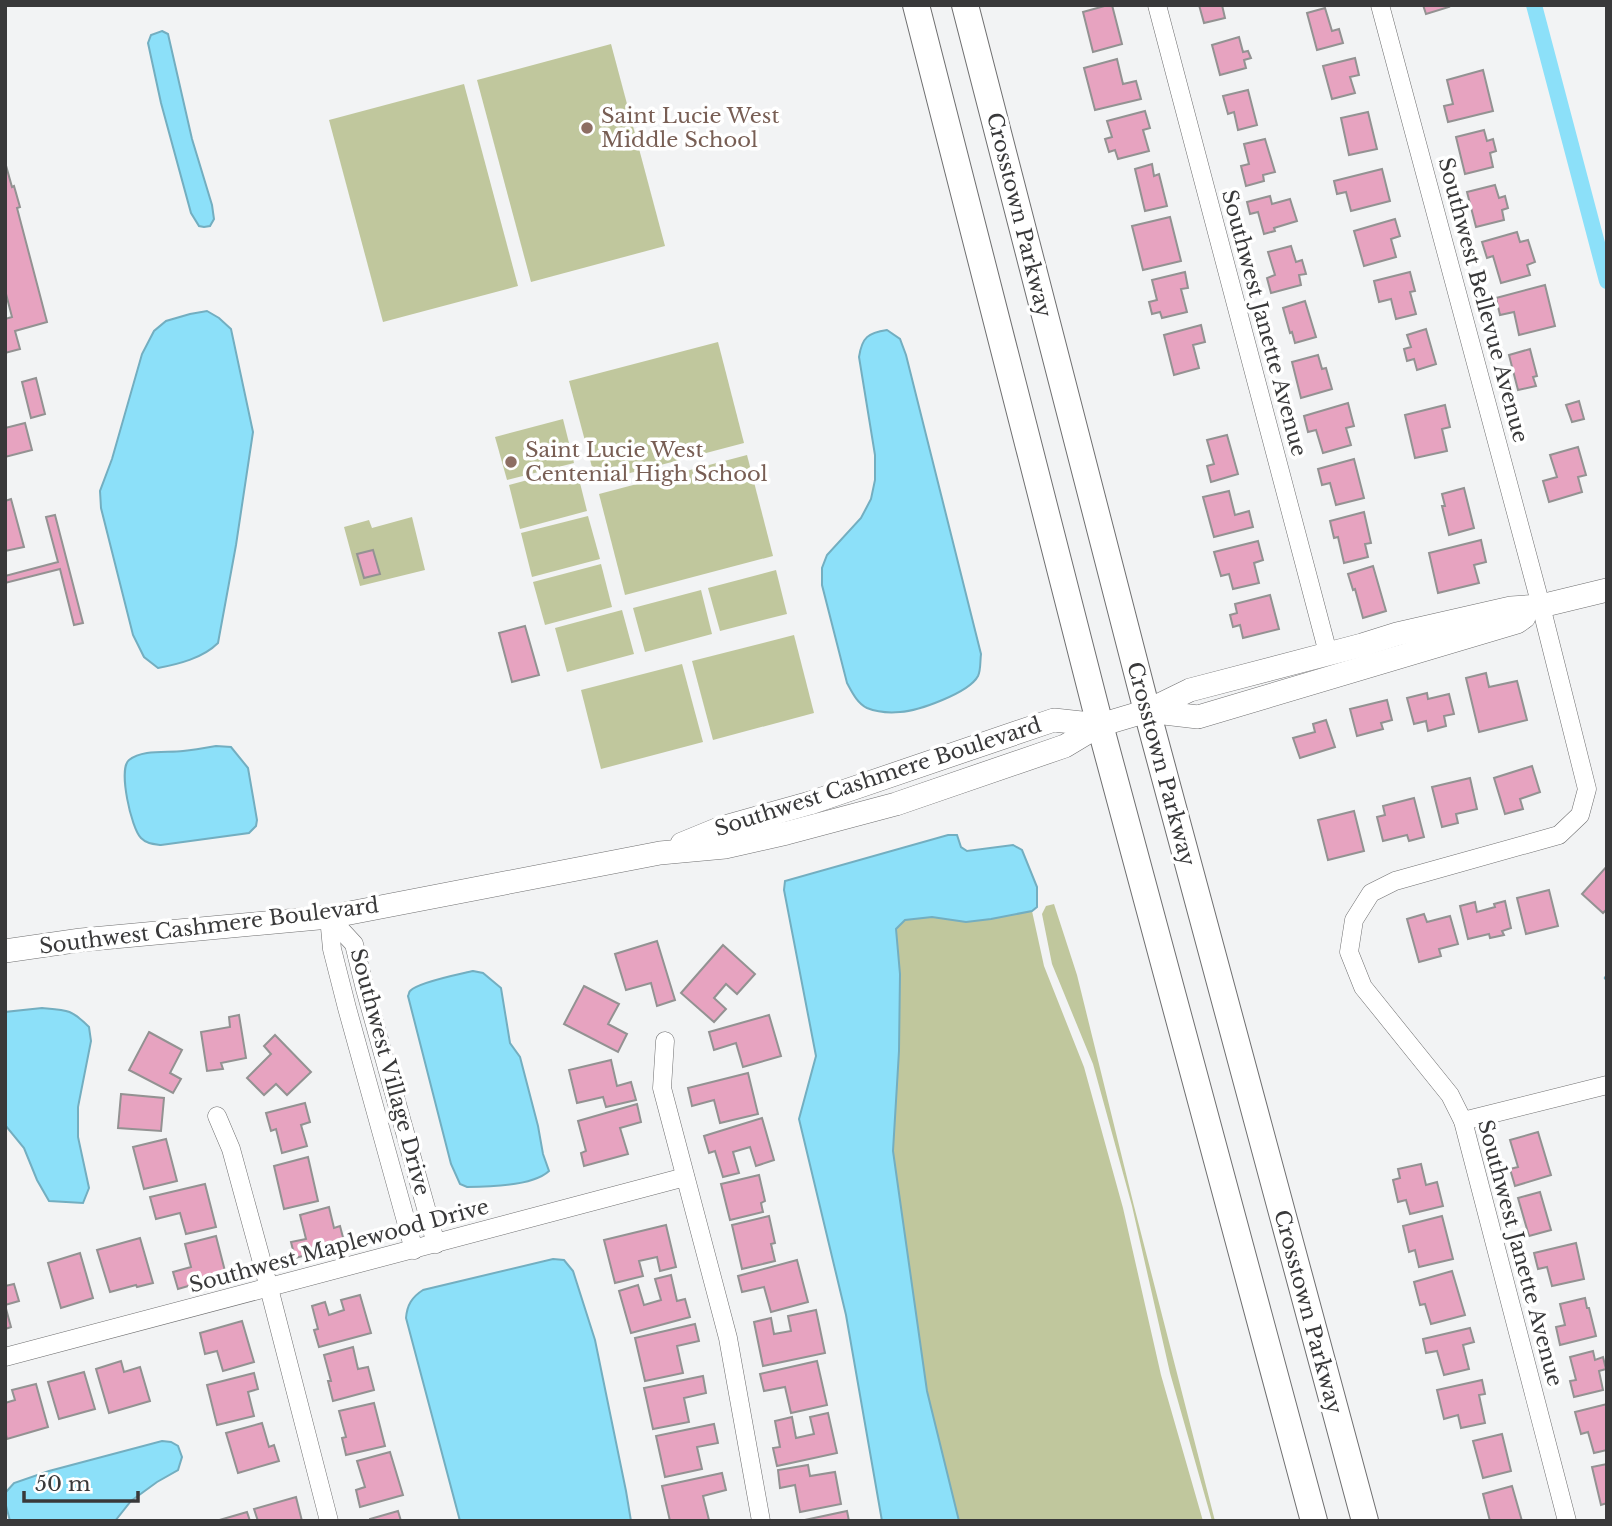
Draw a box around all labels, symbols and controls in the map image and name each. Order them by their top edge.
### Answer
place label: Saint Lucie West Middle School [601,103,779,153]
street label: Crosstown Parkway [981,110,1057,321]
marker: Saint Lucie West Middle School [579,120,595,136]
street label: Southwest Bellevue Avenue [1432,155,1534,445]
street label: Southwest Janette Avenue [1216,187,1312,459]
place label: Saint Lucie West Centenial High School [525,437,768,487]
marker: Saint Lucie West Centenial High School [503,454,519,470]
street label: Crosstown Parkway [1121,659,1201,869]
street label: Southwest Cashmere Boulevard [711,712,1045,842]
street label: Southwest Cashmere Boulevard [38,892,380,960]
street label: Southwest Village Drive [344,946,436,1198]
street label: Southwest Janette Avenue [1472,1117,1568,1389]
street label: Southwest Maplewood Drive [186,1193,492,1299]
street label: Crosstown Parkway [1268,1207,1348,1417]
scale bar [24,1460,138,1504]
text: 50 m [35,1471,91,1497]

